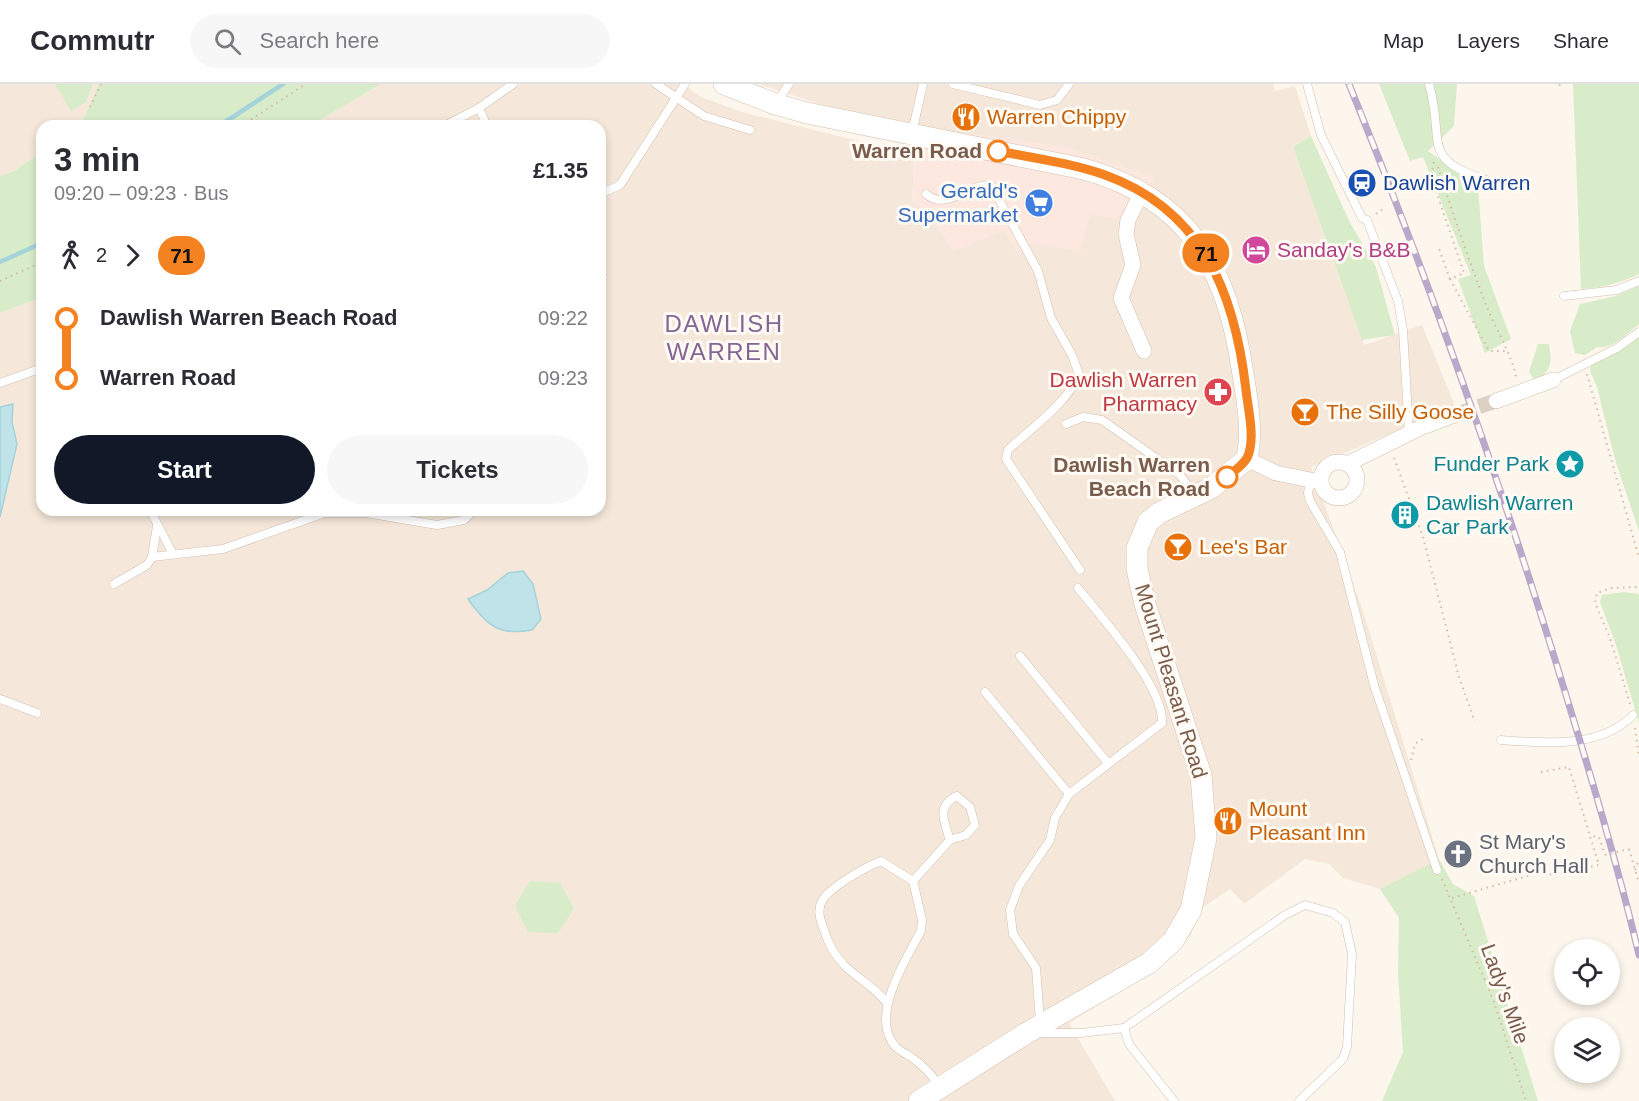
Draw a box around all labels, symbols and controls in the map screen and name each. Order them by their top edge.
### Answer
search box [190,14,610,68]
text: Commutr [30,25,154,56]
icon: search [211,25,244,58]
text: Search here [259,28,379,53]
text: Map [1383,29,1424,52]
text: Layers [1457,29,1520,52]
text: Share [1553,29,1609,52]
restaurant icon: Warren Chippy [950,101,982,133]
place label: Warren Chippy [987,105,1127,128]
place label: Warren Road [852,139,982,162]
marker: Warren Road [987,140,1009,162]
text: 3 min [54,141,140,178]
text: £1.35 [533,158,588,183]
station icon: Dawlish Warren [1346,167,1378,199]
place label: Dawlish Warren [1383,171,1530,194]
place label: Gerald's Supermarket [898,179,1018,226]
text: 09:20 – 09:23 · Bus [54,182,229,204]
supermarket icon: Gerald's Supermarket [1023,187,1055,219]
line badge: 71 [1179,234,1233,272]
hotel icon: Sanday's B&B [1240,234,1272,266]
place label: Sanday's B&B [1277,238,1411,261]
icon: walk [54,239,87,272]
icon: forward [116,239,149,272]
text: 71 [1194,242,1218,265]
text: 2 [96,244,107,266]
text: 71 [170,244,193,267]
text: Dawlish Warren Beach Road [100,305,397,330]
text: 09:22 [538,307,588,329]
district label: DAWLISH WARREN [665,310,783,365]
text: Warren Road [100,365,236,390]
text: 09:23 [538,367,588,389]
place label: Dawlish Warren Pharmacy [1050,368,1197,415]
pharmacy icon: Dawlish Warren Pharmacy [1202,376,1234,408]
bar icon: The Silly Goose [1289,396,1321,428]
place label: The Silly Goose [1326,400,1474,423]
button: Start [54,435,315,504]
button: Tickets [327,435,588,504]
place icon: Funder Park [1554,448,1586,480]
place label: Funder Park [1433,452,1549,475]
place label: Dawlish Warren Beach Road [1053,453,1210,500]
marker: Dawlish Warren Beach Road [1216,466,1238,488]
place label: Dawlish Warren Car Park [1426,491,1573,538]
building icon: Dawlish Warren Car Park [1389,499,1421,531]
bar icon: Lee's Bar [1162,531,1194,563]
place label: Lee's Bar [1199,535,1287,558]
street label: Mount Pleasant Road [1131,581,1212,781]
place label: Mount Pleasant Inn [1249,797,1366,844]
restaurant icon: Mount Pleasant Inn [1212,805,1244,837]
place label: St Mary's Church Hall [1479,830,1589,877]
church icon: St Mary's Church Hall [1442,838,1474,870]
map controls [1554,939,1620,1083]
button: locate [1554,939,1620,1005]
street label: Lady's Mile [1477,941,1534,1047]
button: layers [1554,1017,1620,1083]

